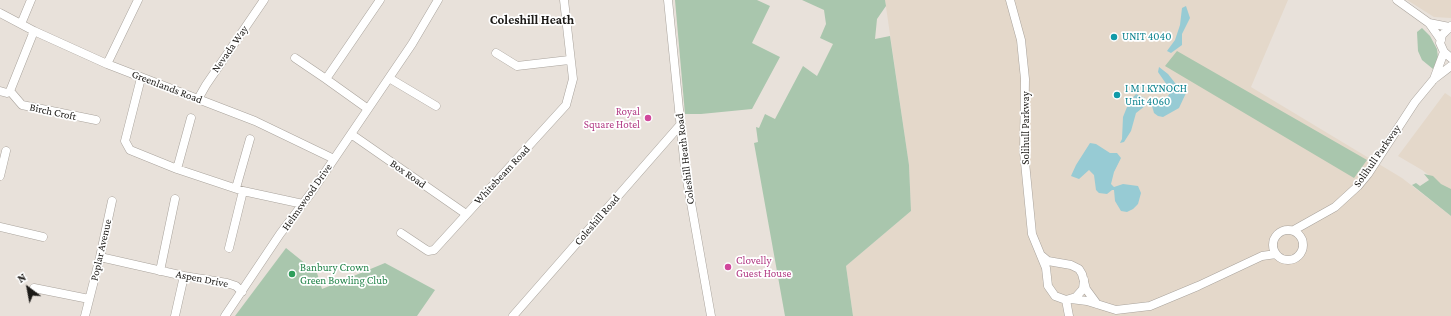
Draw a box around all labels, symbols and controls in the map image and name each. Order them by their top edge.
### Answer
district label: Coleshill Heath [490,12,574,28]
street label: Nevada Way [209,23,251,75]
place label: UNIT 4040 [1122,30,1171,44]
marker: UNIT 4040 [1109,32,1119,42]
street label: Greenlands Road [130,67,204,107]
place label: I M I KYNOCH Unit 4060 [1125,82,1187,108]
marker: I M I KYNOCH Unit 4060 [1112,90,1122,100]
street label: Solihull Parkway [1019,91,1033,165]
street label: Birch Croft [28,101,78,123]
place label: Royal Square Hotel [584,105,640,131]
marker: Royal Square Hotel [643,113,653,123]
street label: Coleshill Heath Road [673,113,697,205]
street label: Solihull Parkway [1351,122,1403,190]
street label: Whitebeam Road [471,143,533,207]
street label: Box Road [387,157,429,191]
street label: Helmswood Drive [279,161,335,233]
street label: Coleshill Road [571,192,623,248]
street label: Poplar Avenue [87,218,115,282]
place label: Clovelly Guest House [736,254,791,280]
place label: Banbury Crown Green Bowling Club [300,261,388,287]
marker: Clovelly Guest House [723,262,733,272]
street label: Aspen Drive [175,267,229,291]
north arrow [8,268,48,308]
marker: Banbury Crown Green Bowling Club [287,269,297,279]
text: N [15,271,28,285]

